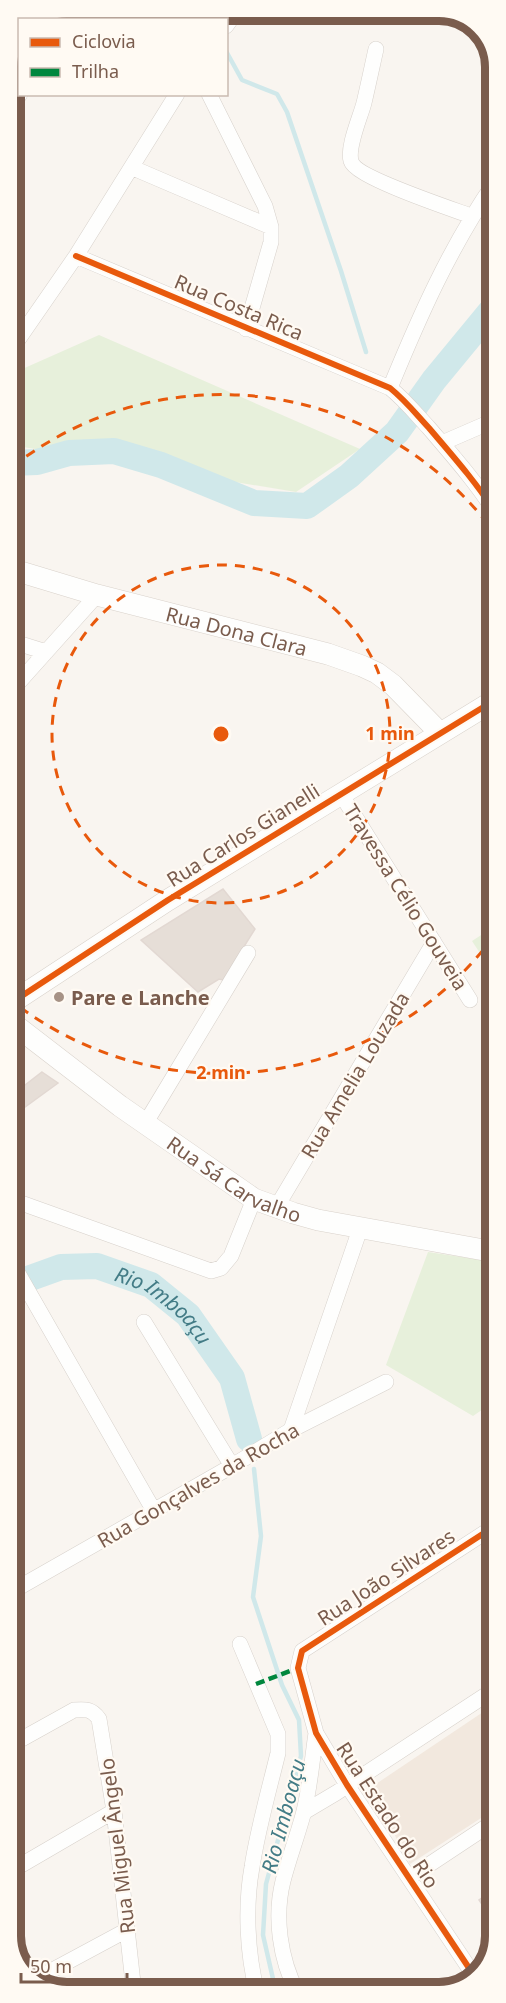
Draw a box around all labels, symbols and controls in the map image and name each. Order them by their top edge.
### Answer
legend [18,18,228,96]
text: Ciclovia [72,29,136,53]
text: Trilha [72,59,119,83]
street label: Rua Costa Rica [170,268,308,346]
street label: Rua Dona Clara [163,600,310,662]
text: 1 min [365,721,415,745]
centre of rings [211,724,231,744]
street label: Rua Carlos Gianelli [161,777,325,893]
street label: Travessa Célio Gouveia [338,799,474,995]
place label: Pare e Lanche [71,984,210,1011]
street label: Rua Amelia Louzada [295,987,415,1163]
marker: Pare e Lanche [52,990,66,1004]
text: 2 min [196,1060,246,1084]
street label: Rua Sá Carvalho [162,1129,304,1228]
water label: Rio Imboaçu [111,1259,218,1350]
street label: Rua Gonçalves da Rocha [92,1416,304,1554]
street label: Rua João Silvares [312,1522,460,1632]
street label: Rua Estado do Rio [331,1737,445,1893]
water label: Rio Imboaçu [254,1756,312,1876]
street label: Rua Miguel Ângelo [93,1757,141,1935]
scale bar [21,1946,128,1984]
text: 50 m [30,1954,72,1978]

